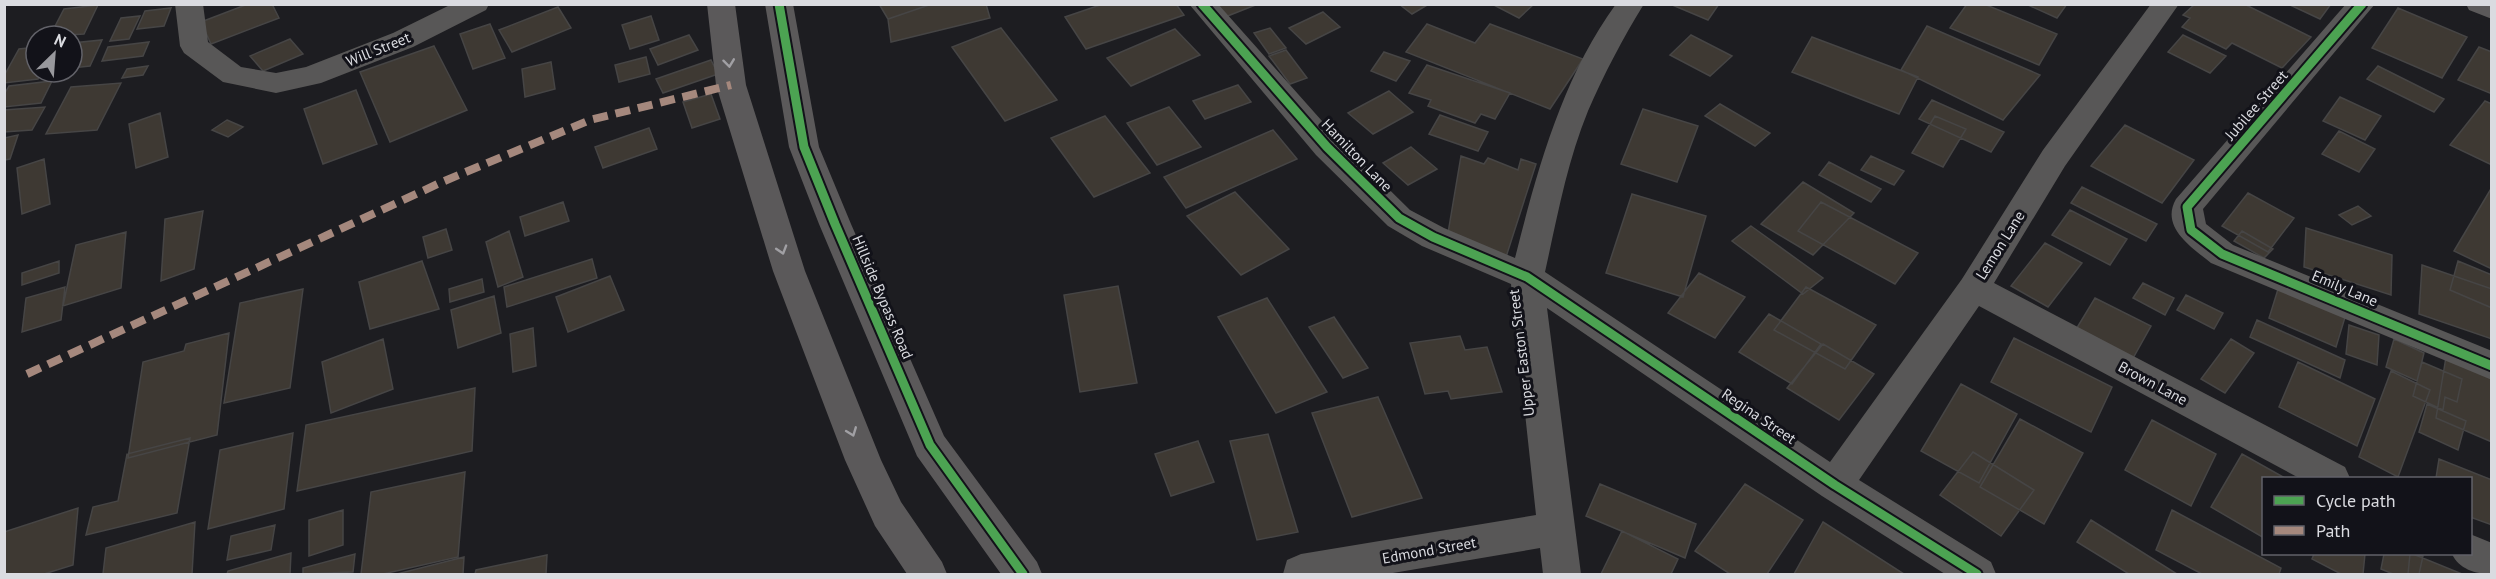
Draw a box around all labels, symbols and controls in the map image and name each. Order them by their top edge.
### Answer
north arrow [24,24,84,84]
street label: Will Street [343,28,413,70]
text: N [51,29,69,52]
one-way arrow [722,58,734,67]
street label: Jubilee Street [2220,66,2291,145]
street label: Hamilton Lane [1318,115,1396,195]
street label: Lemon Lane [1971,207,2029,283]
street label: Hillside Bypass Road [848,232,918,362]
one-way arrow [775,244,788,255]
street label: Emily Lane [2309,266,2381,310]
street label: Upper Easton Street [1504,288,1538,418]
street label: Brown Lane [2115,357,2191,409]
street label: Regina Street [1718,384,1800,448]
one-way arrow [845,425,857,436]
legend [2262,477,2472,555]
text: Cycle path [2316,489,2396,512]
text: Path [2316,519,2350,542]
street label: Edmond Street [1381,532,1477,568]

